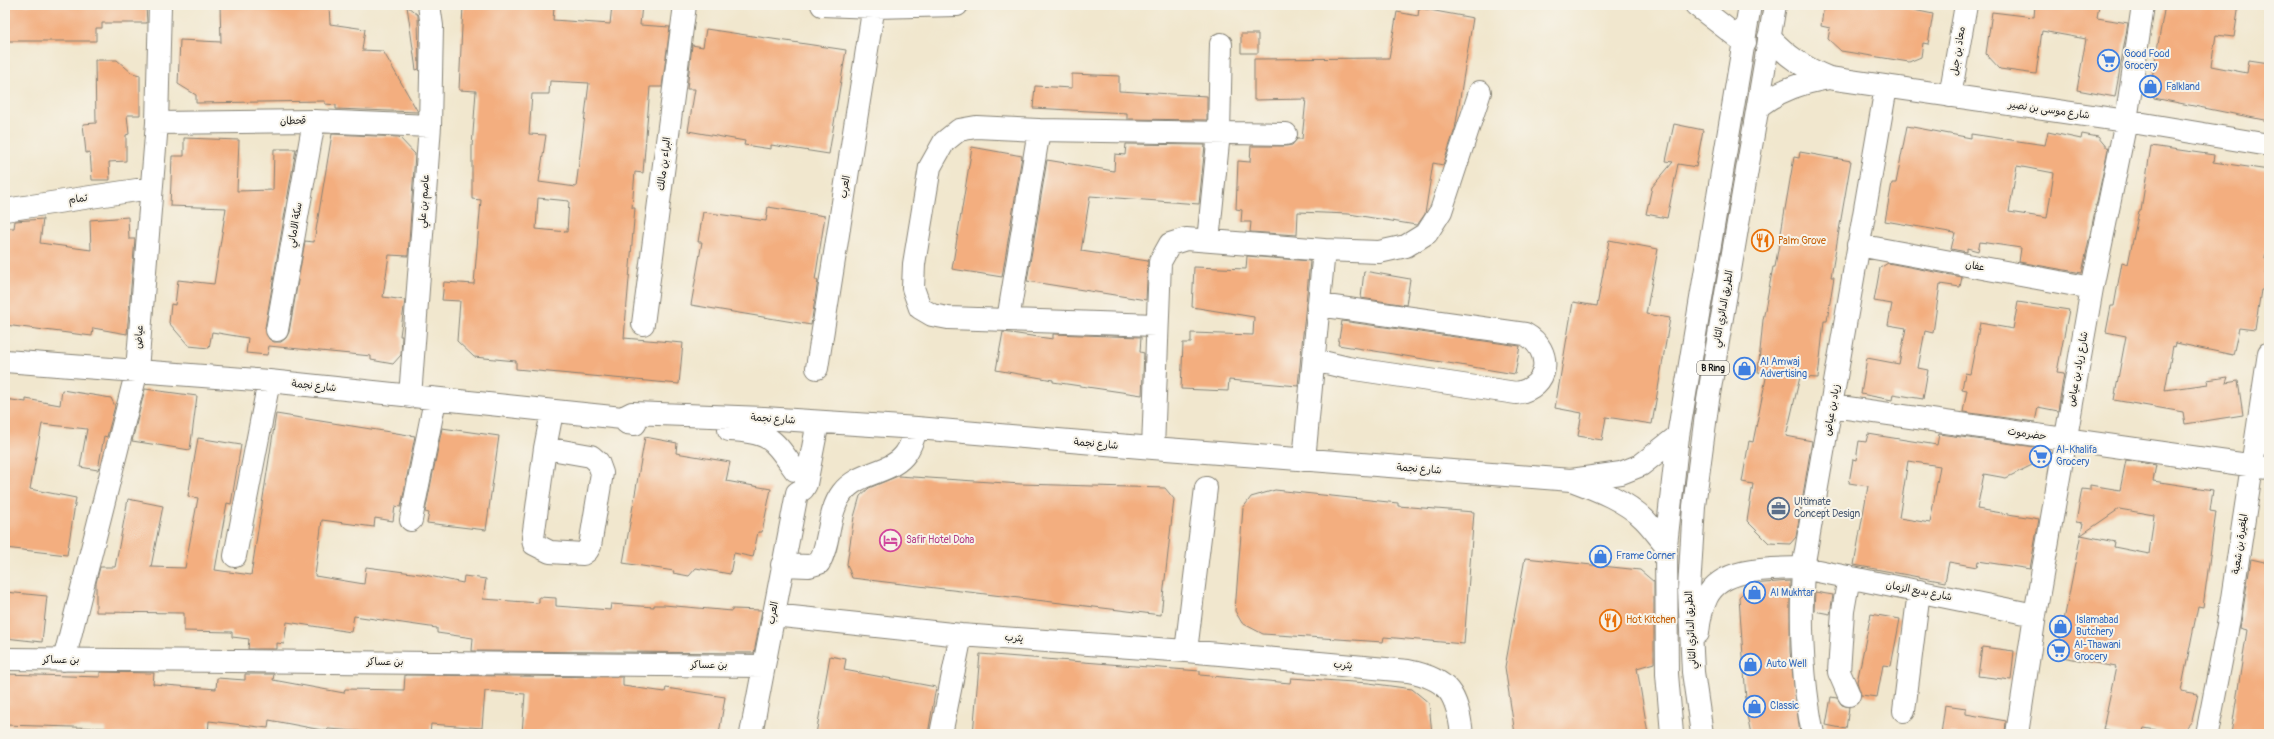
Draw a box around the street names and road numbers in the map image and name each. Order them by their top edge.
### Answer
street label: معاذ بن جبل [1948,25,1968,76]
street label: شارع موسى بن نصير [2007,98,2091,123]
street label: قحطان [280,115,306,127]
street label: البراء بن مالك [655,137,673,191]
street label: عاصم بن علي [416,173,435,229]
street label: العرب [837,175,853,199]
street label: تمام [68,192,89,207]
street label: سكة الاماني [285,201,308,249]
street label: عفان [1965,258,1985,274]
street label: الطريق الدائري الثاني [1710,269,1739,349]
street label: عياض [132,325,146,349]
street label: شارع زياد بن عياض [2065,330,2092,408]
road number: B Ring [1697,361,1729,375]
street label: شارع نجمة [291,378,337,395]
street label: زياد بن عياض [1822,383,1842,437]
street label: شارع نجمة [750,411,796,428]
street label: حضرموت [2007,425,2047,443]
street label: شارع نجمة [1073,436,1119,453]
street label: شارع نجمة [1396,461,1442,478]
street label: المغيرة بن شعبة [2230,513,2250,575]
street label: شارع بديع الزمان [1885,579,1953,604]
street label: الطريق الدائري الثاني [1683,590,1702,669]
street label: العرب [765,601,781,625]
street label: يثرب [1004,631,1024,645]
street label: بن عساكر [42,654,79,666]
street label: بن عساكر [366,656,403,668]
street label: يثرب [1333,658,1353,672]
street label: بن عساكر [690,659,727,671]

